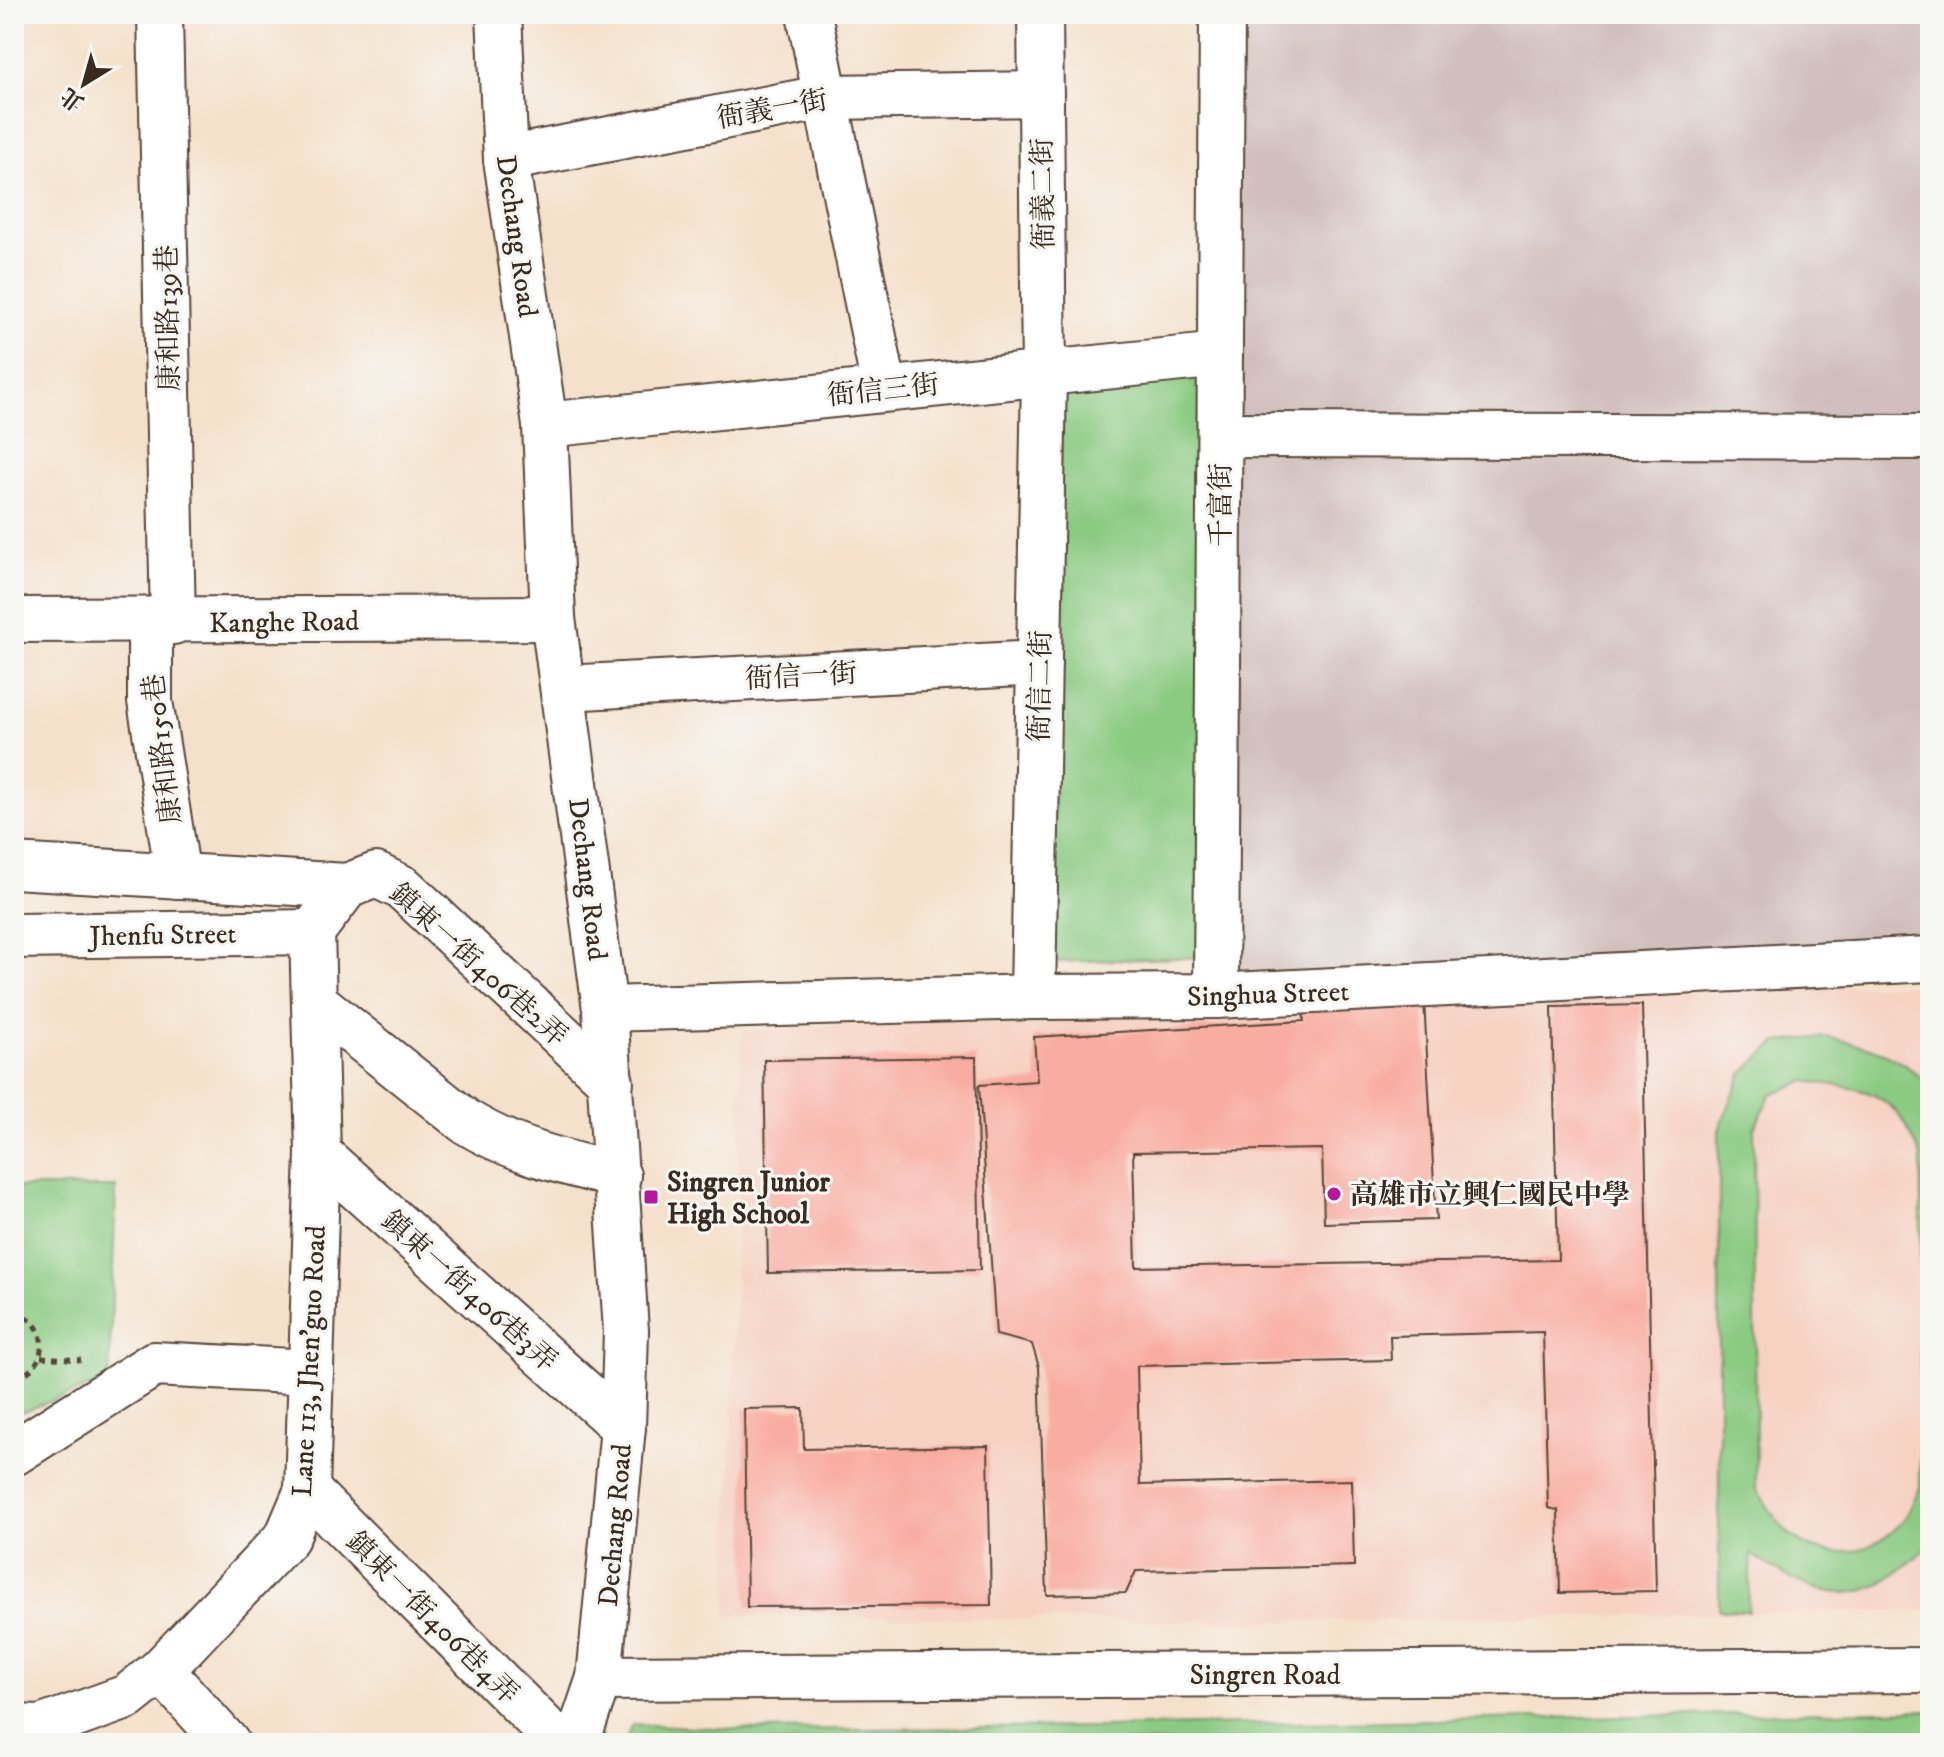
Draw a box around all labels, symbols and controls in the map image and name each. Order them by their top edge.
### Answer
north arrow [44,44,124,124]
text: 北 [56,81,90,116]
street label: 衙義一街 [714,83,830,136]
street label: 衙義二街 [1025,138,1062,250]
street label: Dechang Road [488,153,545,320]
street label: 康和路139巷 [150,244,187,392]
street label: 衙信三街 [826,367,941,414]
street label: 千富街 [1204,463,1239,547]
street label: Kanghe Road [209,604,359,641]
street label: 衙信二街 [1022,630,1059,742]
street label: 衙信一街 [744,656,858,697]
street label: 康和路150巷 [136,672,189,826]
street label: Dechang Road [560,796,615,962]
street label: 鎮東一街406巷2弄 [382,876,574,1054]
street label: Jhenfu Street [86,917,237,954]
street label: Singhua Street [1186,974,1350,1015]
place label: Singren Junior High School [667,1165,830,1232]
place label: 高雄市立興仁國民中學 [1350,1178,1630,1213]
marker: 高雄市立興仁國民中學 [1325,1185,1343,1203]
marker: Singren Junior High School [642,1188,660,1206]
street label: 鎮東一街406巷3弄 [374,1203,564,1379]
street label: Lane 113, Jhen'guo Road [285,1224,334,1498]
street label: Dechang Road [591,1442,640,1608]
street label: 鎮東一街406巷4弄 [338,1524,526,1712]
street label: Singren Road [1190,1658,1340,1693]

